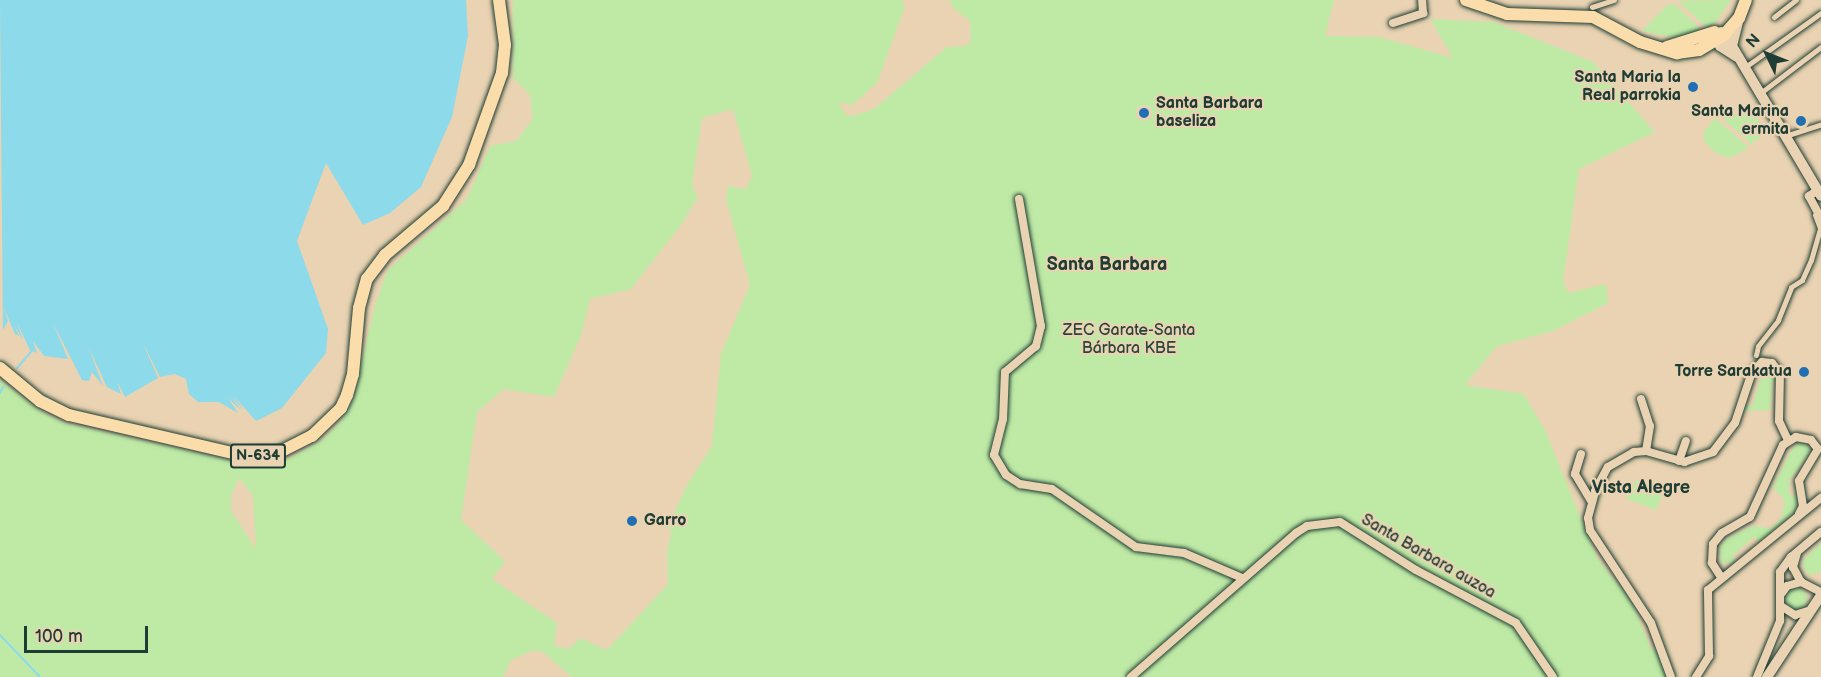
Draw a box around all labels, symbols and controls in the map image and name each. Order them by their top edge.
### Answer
north arrow [1737,24,1797,84]
text: N [1742,31,1765,52]
place label: Santa Maria la Real parrokia [1575,68,1681,106]
marker: Santa Maria la Real parrokia [1686,80,1700,94]
place label: Santa Barbara baseliza [1156,94,1263,132]
place label: Santa Marina ermita [1691,102,1789,140]
marker: Santa Barbara baseliza [1137,106,1151,120]
marker: Santa Marina ermita [1794,114,1808,128]
district label: Santa Barbara [1047,254,1167,276]
park label: ZEC Garate-Santa Bárbara KBE [1063,321,1195,359]
place label: Torre Sarakatua [1675,362,1792,382]
marker: Torre Sarakatua [1797,365,1811,379]
road number: N-634 [230,444,286,468]
district label: Vista Alegre [1592,477,1690,499]
place label: Garro [644,511,686,531]
street label: Santa Barbara auzoa [1357,511,1499,603]
marker: Garro [625,514,639,528]
scale bar [27,614,152,652]
text: 100 m [35,626,83,647]

